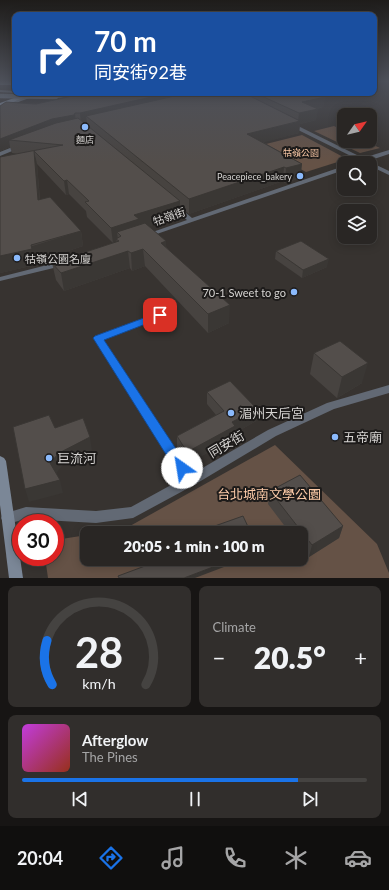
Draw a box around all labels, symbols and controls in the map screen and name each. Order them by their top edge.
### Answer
text: 70 m [94,24,157,58]
icon: right [28,28,80,80]
text: 同安街92巷 [94,61,187,83]
north arrow [337,108,377,148]
map controls [337,108,377,244]
marker: 麵店 [80,122,90,132]
place label: 麵店 [76,134,94,145]
park label: 牯嶺公園 [283,147,319,158]
button: search [337,156,377,196]
place label: Peacepiece_bakery [217,171,292,182]
marker: Peacepiece_bakery [295,171,305,181]
street label: 牯嶺街 [151,204,187,228]
button: layers [337,204,377,244]
place label: 牯嶺公園名廈 [25,252,91,265]
marker: 牯嶺公園名廈 [12,253,22,263]
place label: 70-1 Sweet to go [202,286,286,299]
marker: 70-1 Sweet to go [289,287,299,297]
pin [143,298,177,332]
icon: arrive [149,304,171,326]
place label: 湄州天后宮 [239,405,304,421]
marker: 湄州天后宮 [226,408,236,418]
street label: 同安街 [205,427,247,461]
place label: 五帝廟 [343,429,382,445]
marker: 五帝廟 [330,432,340,442]
position arrow [161,447,203,489]
place label: 巨流河 [57,450,96,466]
marker: 巨流河 [44,453,54,463]
park label: 台北城南文學公園 [217,486,321,502]
speed limit sign: 30 [12,514,64,566]
text: 20:05 · 1 min · 100 m [123,537,265,555]
text: Climate [213,619,256,635]
text: 28 [75,626,123,676]
text: 20.5° [254,639,326,675]
text: − [213,644,225,671]
text: + [354,644,367,671]
text: km/h [83,674,116,691]
text: Afterglow [82,731,148,749]
text: The Pines [82,749,138,765]
icon: previous [69,788,91,810]
icon: pause [184,788,206,810]
icon: next [299,788,321,810]
icon: directions [97,844,125,872]
icon: music [159,844,187,872]
icon: phone [221,844,249,872]
icon: climate [282,844,310,872]
icon: car [344,844,372,872]
text: 20:04 [17,847,63,869]

